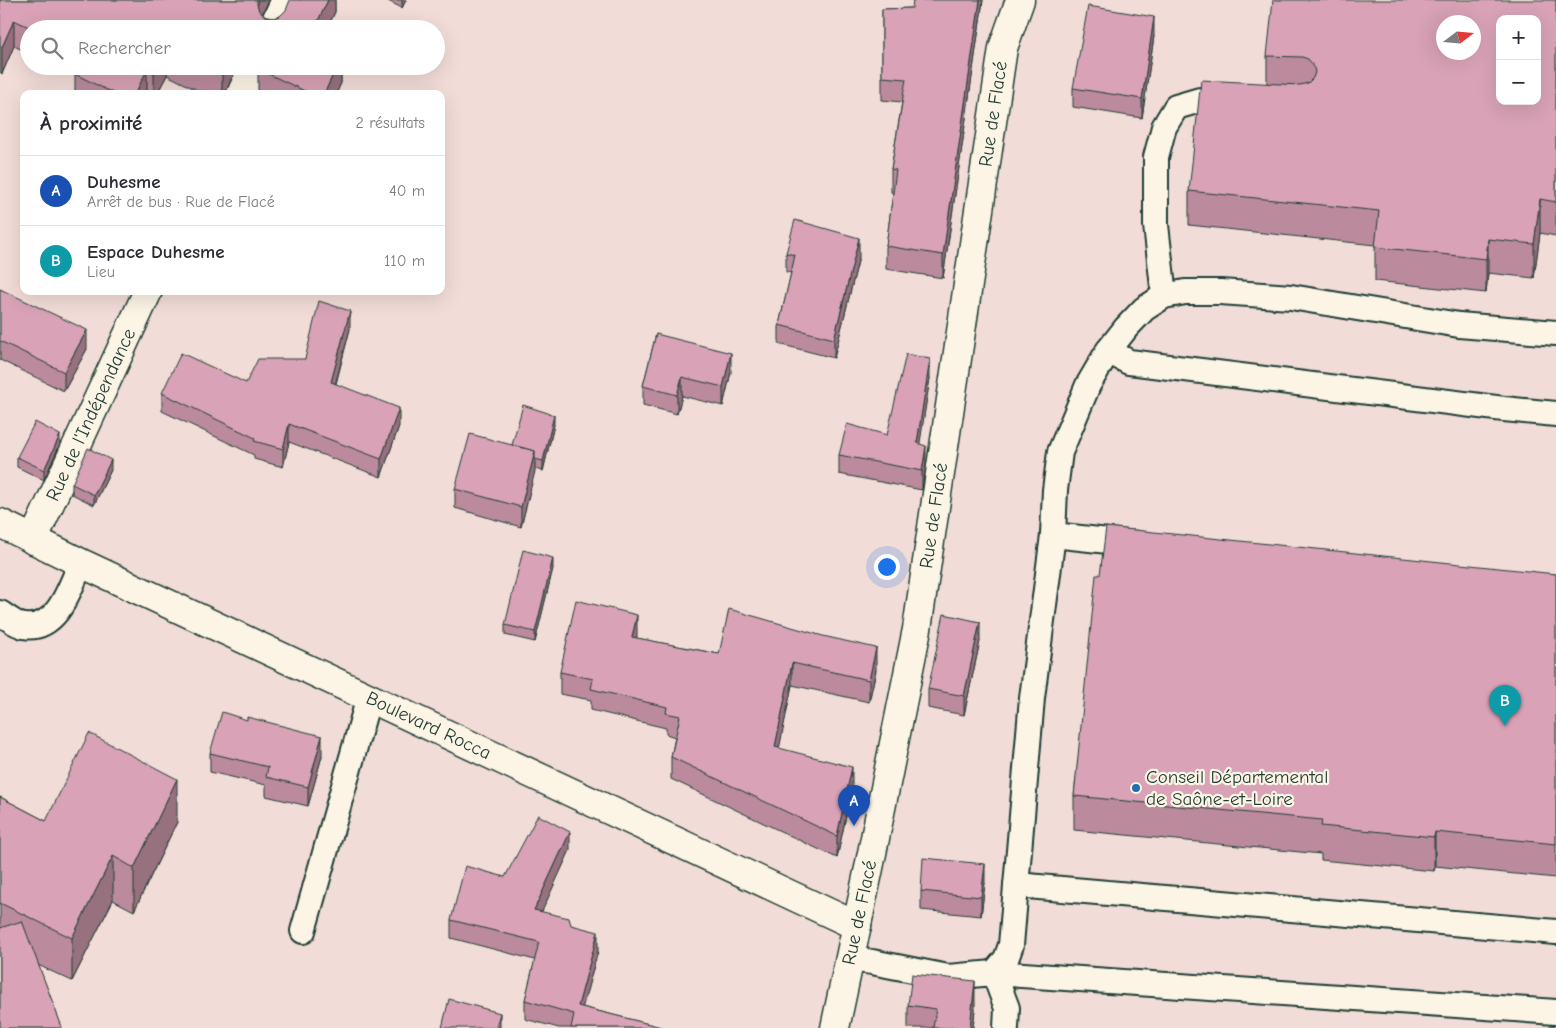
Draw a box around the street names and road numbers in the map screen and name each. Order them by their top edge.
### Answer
street label: Rue de Flacé [975,60,1012,168]
street label: Rue de l'Indépendance [42,325,140,505]
street label: Rue de Flacé [915,461,952,570]
street label: Boulevard Rocca [363,687,494,764]
street label: Rue de Flacé [838,858,881,967]

